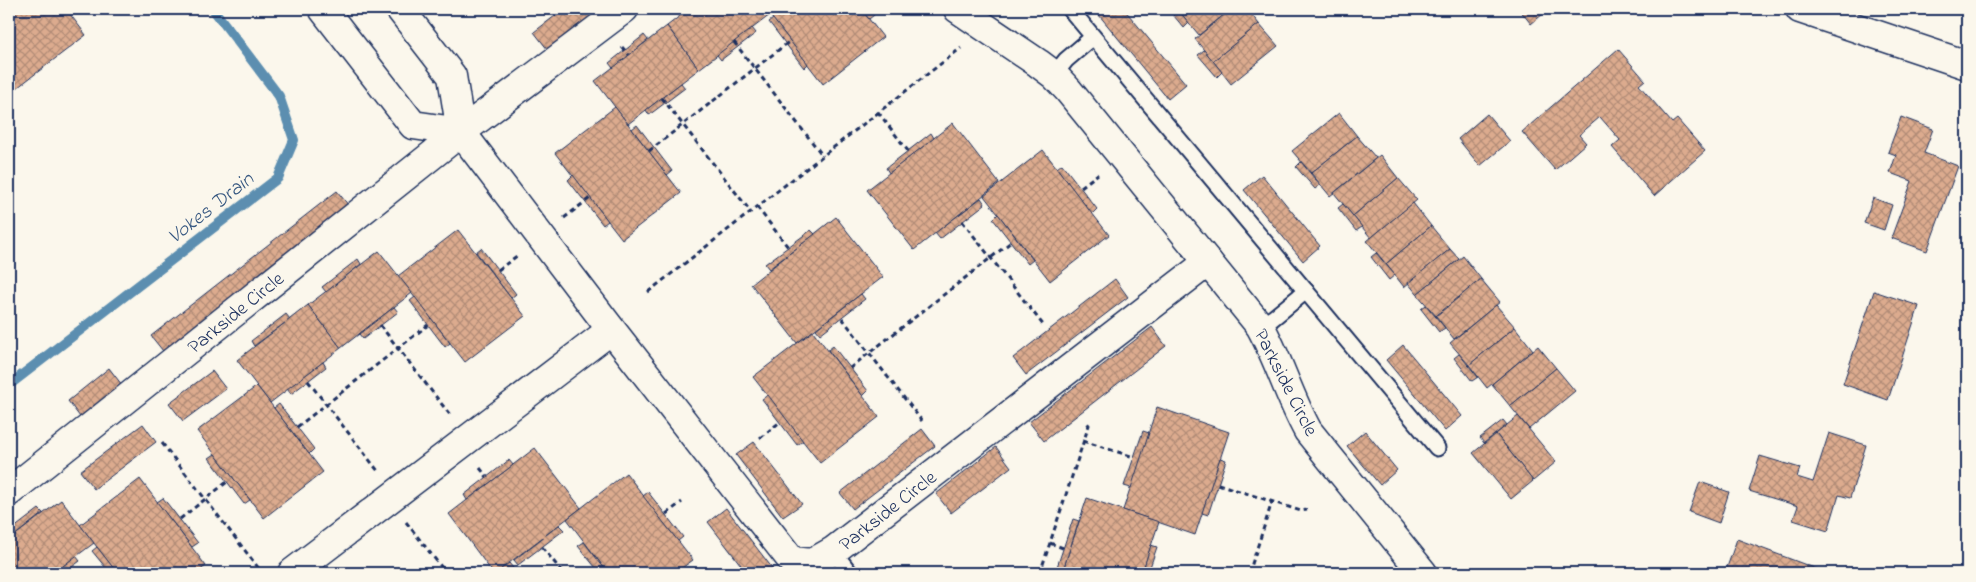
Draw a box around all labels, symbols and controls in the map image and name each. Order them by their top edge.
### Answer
water label: Vokes Drain [162,165,261,252]
street label: Parkside Circle [182,266,291,362]
street label: Parkside Circle [1245,324,1324,442]
street label: Parkside Circle [833,464,944,559]

